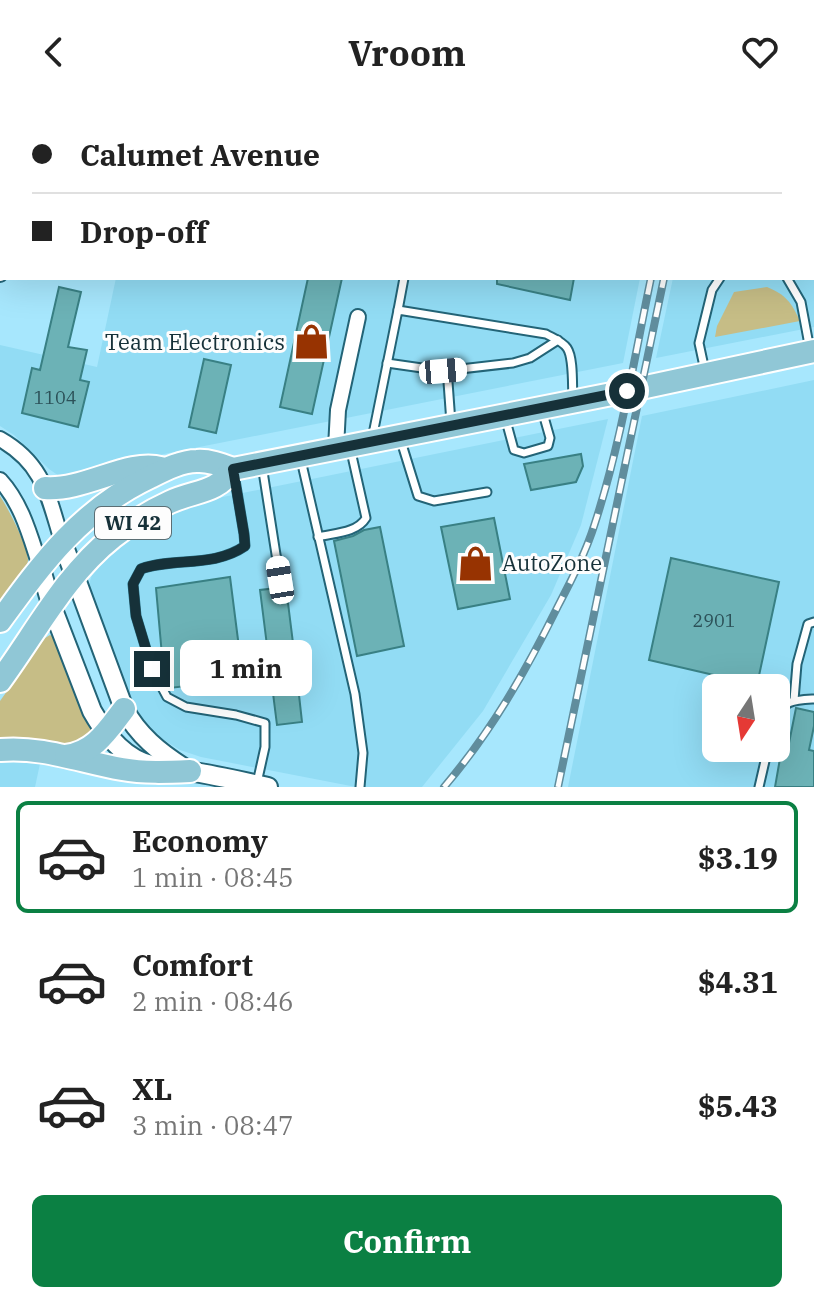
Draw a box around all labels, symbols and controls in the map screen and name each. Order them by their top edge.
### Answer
text: Vroom [348,29,466,76]
icon: back [32,30,76,74]
icon: heart [738,30,782,74]
text: Calumet Avenue [80,135,320,174]
text: Drop-off [80,212,208,251]
shop icon: Team Electronics [292,323,330,361]
place label: Team Electronics [105,327,285,356]
car [418,357,468,385]
route start [609,373,645,409]
house number: 1104 [33,386,77,409]
road number: WI 42 [95,507,171,539]
shop icon: AutoZone [457,544,495,582]
place label: AutoZone [502,548,602,577]
car [264,554,296,606]
house number: 2901 [692,609,736,632]
callout: 1 min [180,641,312,697]
route end [134,651,170,687]
text: 1 min [210,651,282,685]
north arrow [702,674,790,762]
map controls [702,674,790,762]
icon: car [36,821,108,893]
text: Economy [132,821,268,860]
text: $3.19 [698,838,778,877]
text: 1 min · 08:45 [132,860,294,894]
icon: car [36,945,108,1017]
text: Comfort [132,945,253,984]
text: $4.31 [698,962,778,1001]
text: 2 min · 08:46 [132,984,294,1018]
icon: car [36,1069,108,1141]
text: XL [132,1069,172,1108]
text: $5.43 [698,1086,778,1125]
text: 3 min · 08:47 [132,1108,294,1142]
button: Confirm [32,1195,782,1287]

